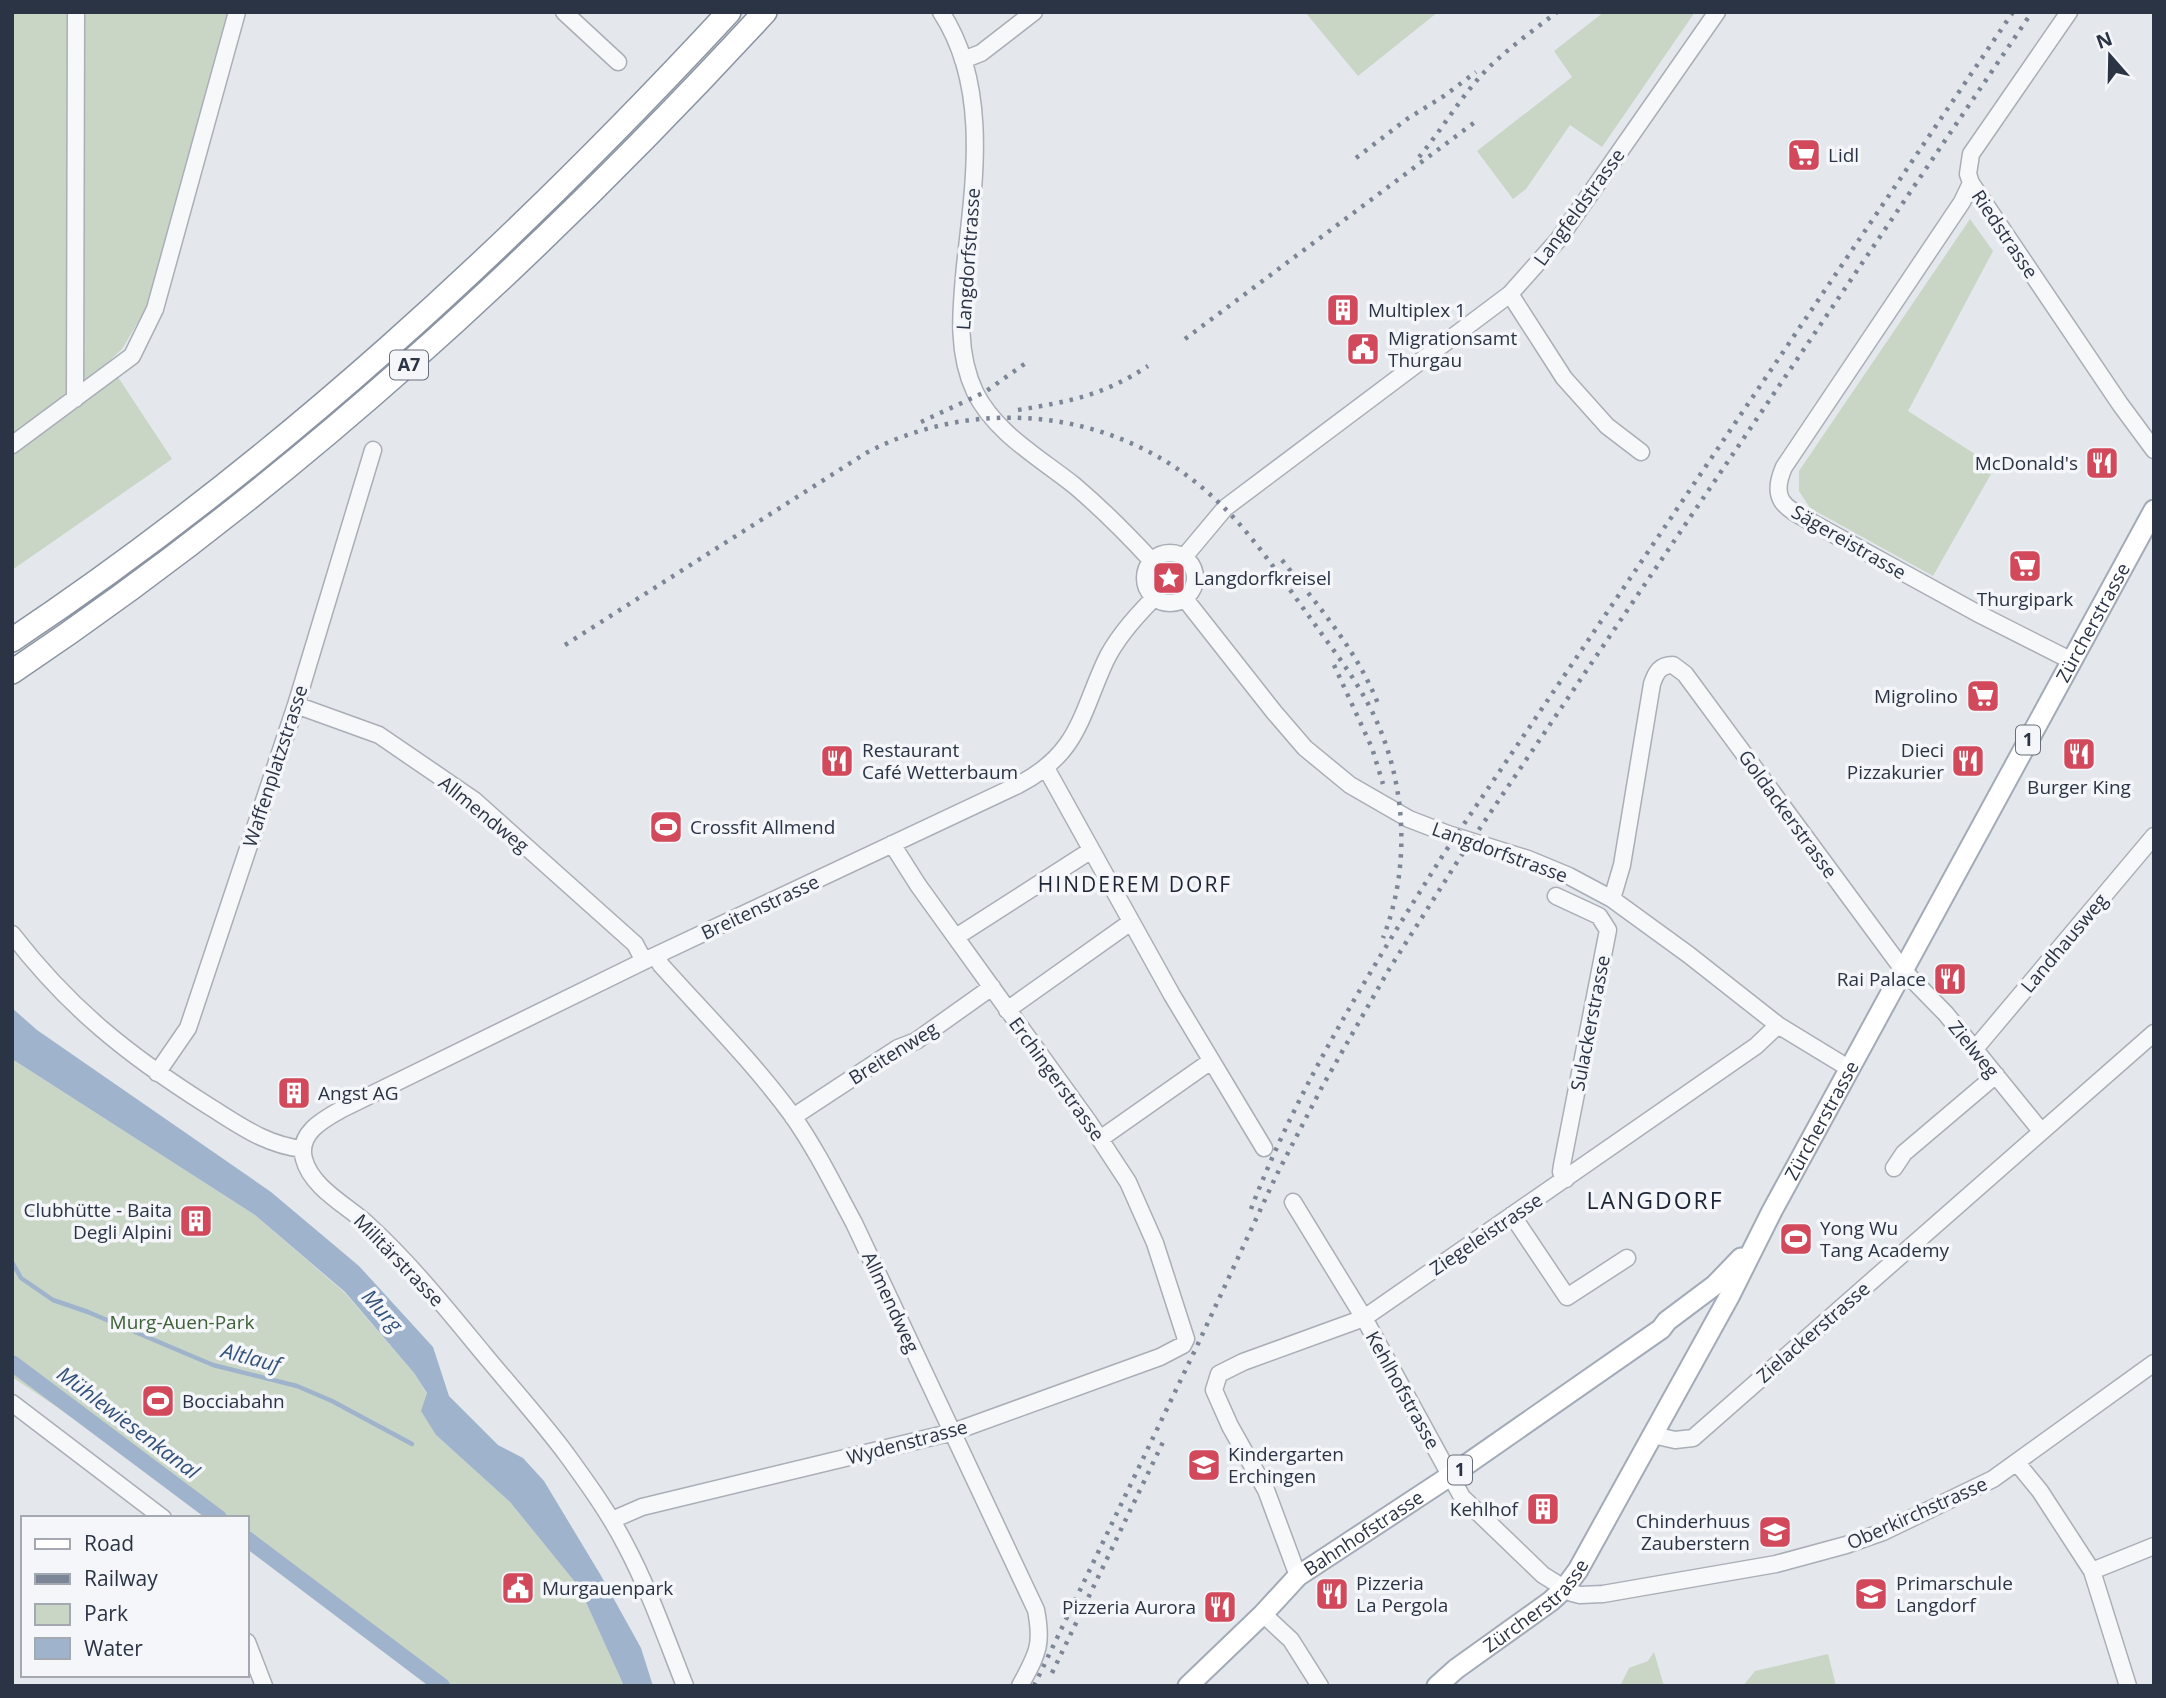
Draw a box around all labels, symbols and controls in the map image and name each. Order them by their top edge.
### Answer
north arrow [2075,21,2145,91]
text: N [2092,25,2116,55]
supermarket icon: Lidl [1785,136,1823,174]
place label: Lidl [1828,142,1859,168]
street label: Langfeldstrasse [1528,143,1630,271]
street label: Riedstrasse [1966,185,2044,283]
street label: Langdorfstrasse [950,187,986,331]
building icon: Multiplex 1 [1324,291,1362,329]
place label: Multiplex 1 [1368,297,1466,323]
place label: Migrationsamt Thurgau [1388,325,1517,373]
public building icon: Migrationsamt Thurgau [1344,330,1382,368]
road number: A7 [390,351,428,380]
restaurant icon: McDonald's [2083,444,2121,482]
place label: McDonald's [1975,450,2078,476]
street label: Sägereistrasse [1787,499,1911,585]
supermarket icon: Thurgipark [2006,547,2044,585]
street label: Zürcherstrasse [2050,558,2136,687]
place icon: Langdorfkreisel [1150,559,1188,597]
place label: Langdorfkreisel [1194,565,1331,591]
place label: Thurgipark [1977,586,2073,612]
supermarket icon: Migrolino [1964,677,2002,715]
street label: Waffenplatzstrasse [237,682,313,850]
place label: Migrolino [1874,683,1958,709]
road number: 1 [2016,726,2040,754]
restaurant icon: Burger King [2060,735,2098,773]
place label: Restaurant Café Wetterbaum [862,737,1018,785]
place label: Dieci Pizzakurier [1847,737,1944,785]
restaurant icon: Restaurant Café Wetterbaum [818,742,856,780]
restaurant icon: Dieci Pizzakurier [1949,742,1987,780]
street label: Goldackerstrasse [1733,745,1843,883]
street label: Allmendweg [434,770,534,858]
place label: Burger King [2027,774,2131,800]
sports icon: Crossfit Allmend [647,808,685,846]
place label: Crossfit Allmend [690,814,835,840]
street label: Langdorfstrasse [1429,815,1571,889]
street label: Breitenstrasse [697,868,823,946]
district label: HINDEREM DORF [1038,870,1232,898]
street label: Landhausweg [2015,888,2113,998]
street label: Sulackerstrasse [1564,953,1616,1093]
restaurant icon: Rai Palace [1931,960,1969,998]
place label: Rai Palace [1837,966,1926,992]
street label: Erchingerstrasse [1003,1012,1111,1146]
street label: Breitenweg [844,1015,942,1091]
street label: Zielweg [1943,1015,2005,1083]
street label: Zürcherstrasse [1778,1056,1865,1185]
building icon: Angst AG [275,1074,313,1112]
place label: Angst AG [318,1080,399,1106]
district label: LANGDORF [1586,1184,1724,1216]
street label: Ziegeleistrasse [1425,1187,1547,1281]
place label: Clubhütte - Baita Degli Alpini [23,1197,172,1245]
building icon: Clubhütte - Baita Degli Alpini [177,1202,215,1240]
street label: Militärstrasse [348,1208,450,1312]
place label: Yong Wu Tang Academy [1820,1215,1949,1263]
sports icon: Yong Wu Tang Academy [1777,1220,1815,1258]
street label: Allmendweg [856,1247,926,1357]
street label: Zielackerstrasse [1751,1276,1875,1388]
water label: Murg [356,1283,410,1339]
park label: Murg-Auen-Park [110,1309,254,1335]
street label: Kehlhofstrasse [1360,1326,1446,1454]
water label: Altlauf [217,1335,287,1379]
water label: Mühlewiesenkanal [52,1359,206,1485]
sports icon: Bocciabahn [139,1382,177,1420]
place label: Bocciabahn [182,1388,285,1414]
street label: Wydenstrasse [844,1413,970,1471]
place label: Kindergarten Erchingen [1228,1441,1344,1489]
school or university icon: Kindergarten Erchingen [1185,1446,1223,1484]
road number: 1 [1448,1456,1472,1484]
street label: Oberkirchstrasse [1843,1470,1991,1556]
street label: Bahnhofstrasse [1298,1484,1429,1582]
building icon: Kehlhof [1524,1490,1562,1528]
place label: Kehlhof [1450,1496,1520,1522]
place label: Chinderhuus Zauberstern [1636,1508,1750,1556]
school or university icon: Chinderhuus Zauberstern [1756,1513,1794,1551]
legend [21,1516,248,1677]
text: Road [84,1529,134,1557]
street label: Zürcherstrasse [1478,1554,1595,1658]
text: Railway [84,1564,158,1592]
public building icon: Murgauenpark [499,1569,537,1607]
place label: Pizzeria La Pergola [1356,1570,1448,1618]
place label: Primarschule Langdorf [1896,1570,2013,1618]
place label: Murgauenpark [542,1575,673,1601]
restaurant icon: Pizzeria La Pergola [1313,1575,1351,1613]
school or university icon: Primarschule Langdorf [1852,1575,1890,1613]
restaurant icon: Pizzeria Aurora [1201,1588,1239,1626]
place label: Pizzeria Aurora [1062,1594,1196,1620]
text: Park [84,1599,128,1627]
text: Water [84,1634,143,1662]

